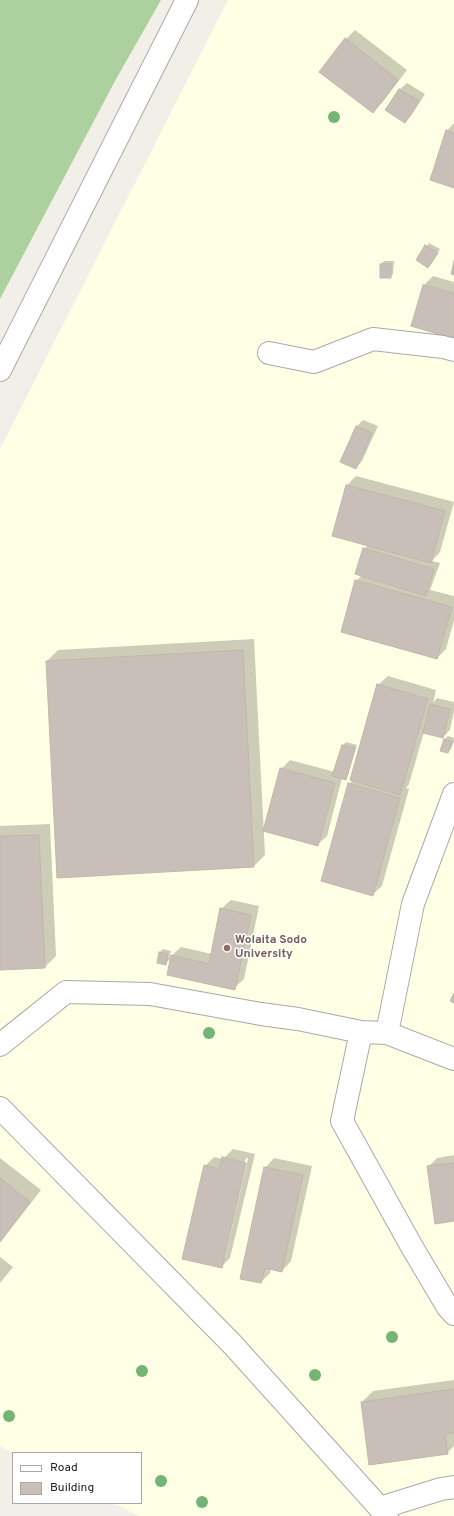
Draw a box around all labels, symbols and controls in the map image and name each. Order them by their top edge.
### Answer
place label: Wolaita Sodo University [235,934,307,962]
marker: Wolaita Sodo University [222,943,232,953]
legend [12,1452,142,1504]
text: Road [50,1460,78,1476]
text: Building [50,1480,94,1496]

